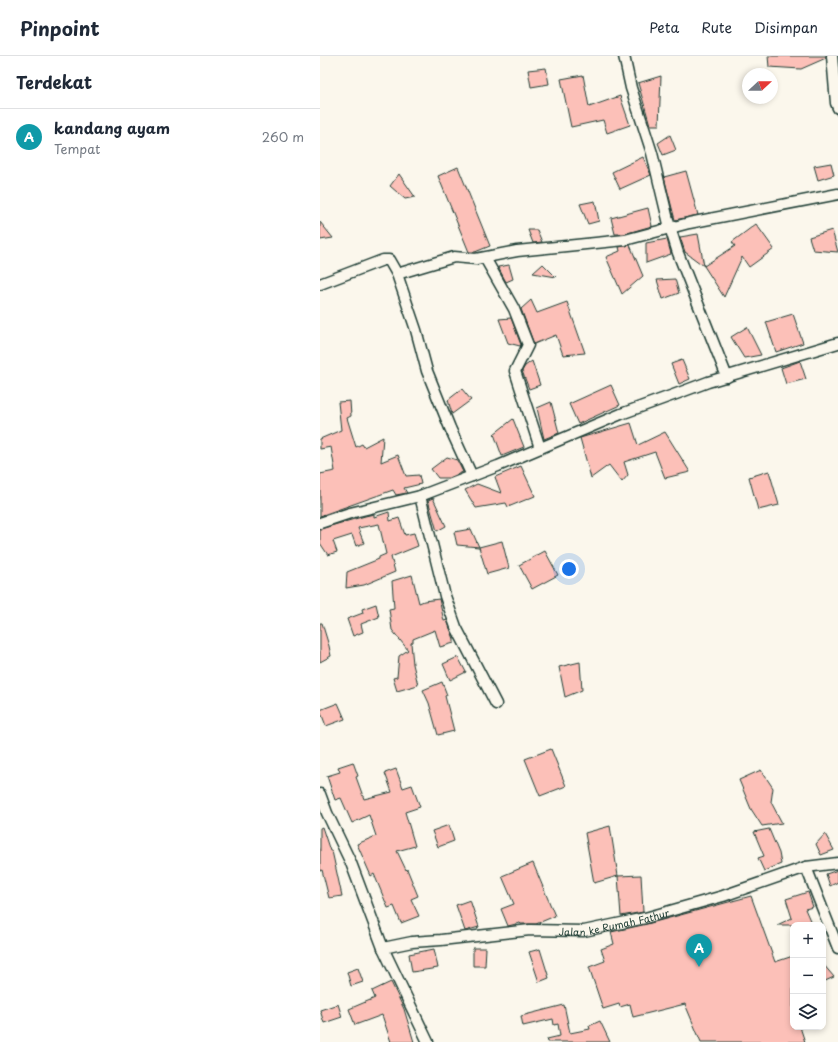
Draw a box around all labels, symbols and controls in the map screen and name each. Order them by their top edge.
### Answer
text: Pinpoint [20,14,100,42]
text: Peta [649,17,679,38]
text: Rute [701,17,732,38]
text: Disimpan [754,17,818,38]
north arrow [742,68,778,104]
text: Terdekat [16,69,92,95]
text: kandang ayam [54,116,170,139]
text: A [24,127,34,146]
text: 260 m [262,127,304,146]
text: Tempat [54,139,100,158]
your location [559,559,579,579]
street label: Jalan ke Rumah Fathur [558,904,671,939]
map controls [790,922,826,1030]
button: + [790,922,826,958]
pin: A [686,934,712,967]
button: − [790,958,826,994]
button: layers [790,994,826,1030]

